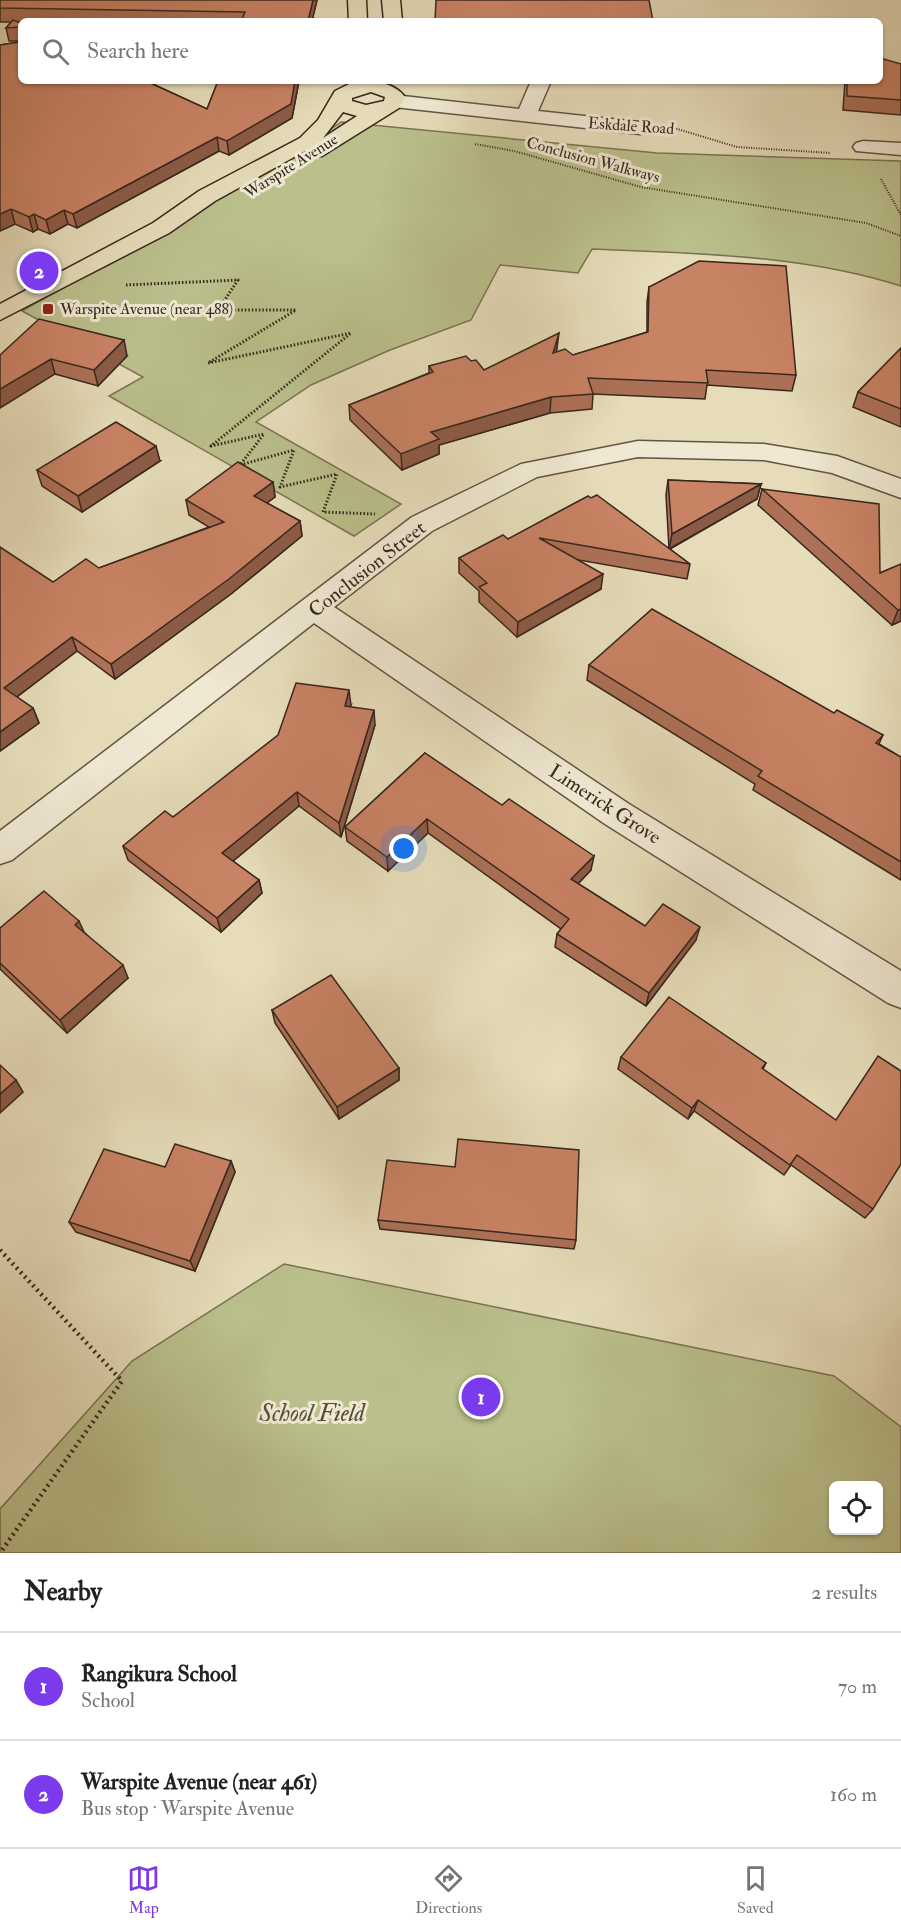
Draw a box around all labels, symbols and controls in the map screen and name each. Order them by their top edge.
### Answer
search box [18,18,883,84]
icon: search [39,35,72,68]
text: Search here [87,37,189,65]
street label: Eskdale Road [587,113,675,139]
street label: Warspite Avenue [240,129,342,204]
street label: Conclusion Walkways [524,133,662,187]
pin: 2 [20,248,58,294]
place label: Warspite Avenue (near 488) [59,299,233,320]
marker: Warspite Avenue (near 488) [41,302,55,316]
street label: Conclusion Street [303,515,431,623]
street label: Limerick Grove [544,758,666,850]
your location [389,834,418,863]
pin: 1 [462,1374,500,1420]
park label: School Field [259,1398,366,1429]
map controls [829,1481,883,1535]
button: locate [829,1481,883,1535]
text: Nearby [24,1576,102,1608]
text: 2 results [811,1580,877,1605]
text: Rangikura School [81,1660,237,1688]
text: 1 [40,1674,47,1699]
text: 70 m [838,1674,877,1699]
text: School [81,1688,135,1713]
text: Warspite Avenue (near 461) [81,1768,317,1796]
text: 2 [38,1782,49,1807]
text: 160 m [830,1782,877,1807]
text: Bus stop · Warspite Avenue [81,1796,294,1821]
tab: Map [127,1862,160,1918]
tab: Directions [415,1862,482,1918]
tab: Saved [737,1862,774,1918]

